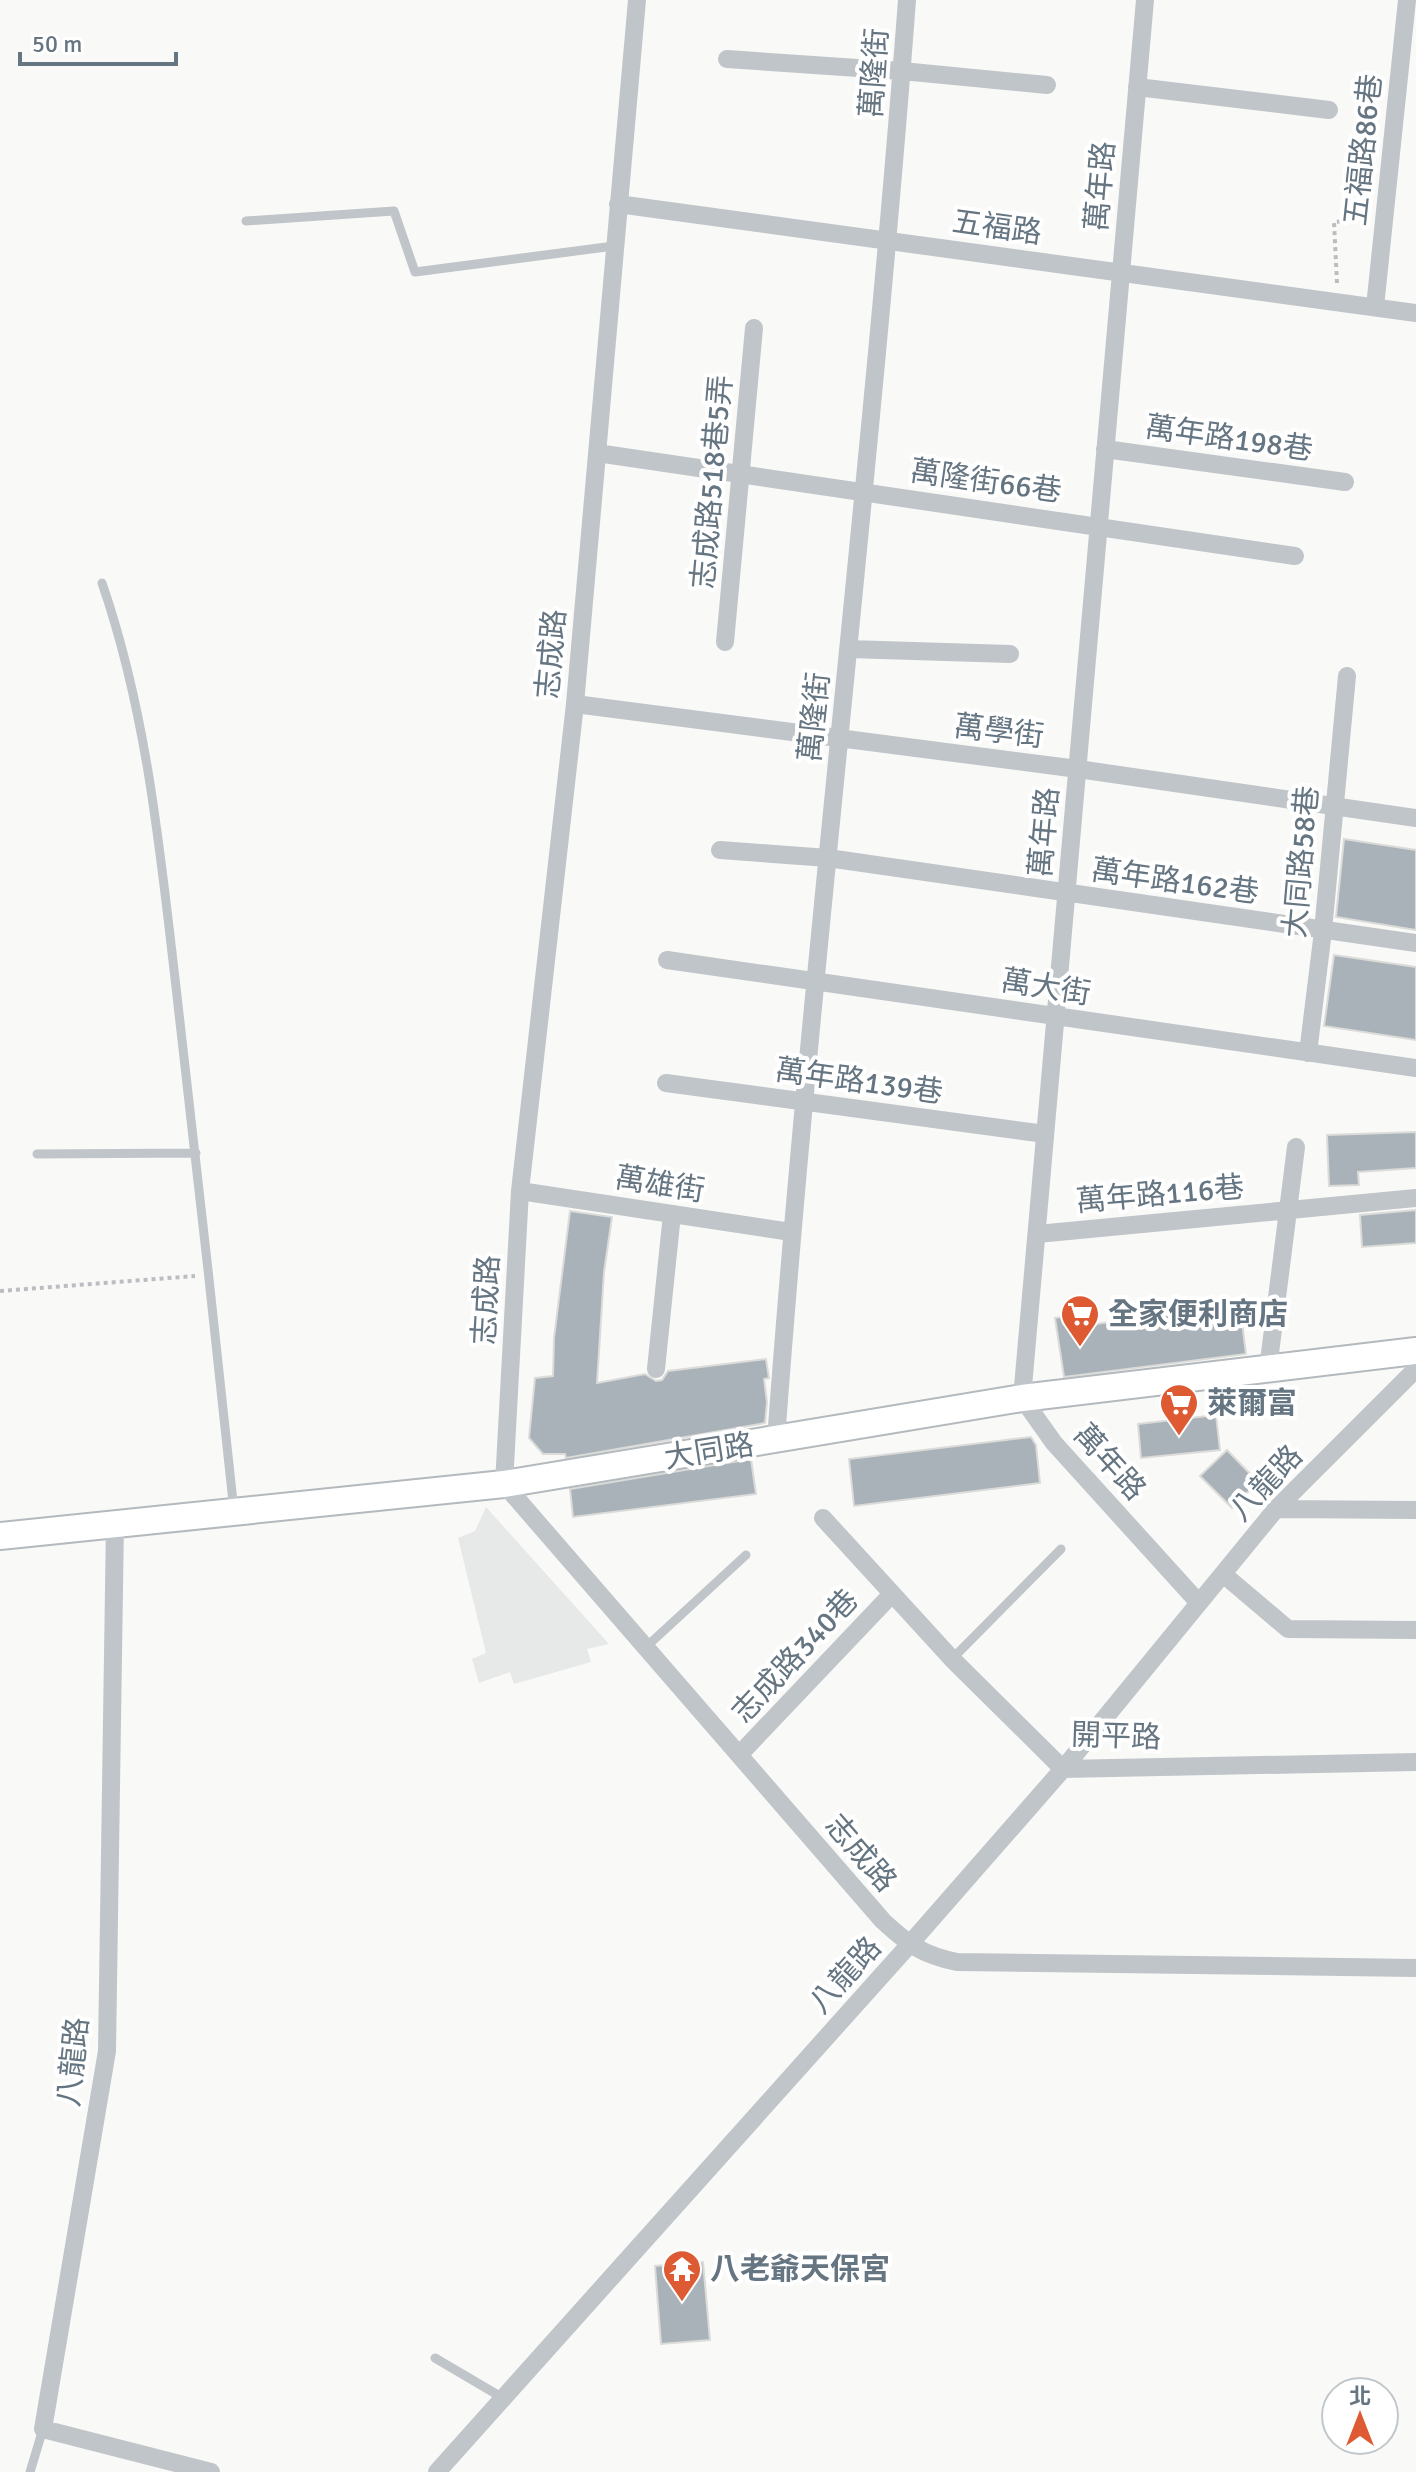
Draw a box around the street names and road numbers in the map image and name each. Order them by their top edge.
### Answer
street label: 萬隆街 [853,27,896,119]
street label: 五福路86巷 [1337,72,1390,228]
street label: 萬年路 [1078,140,1123,232]
street label: 五福路 [950,203,1044,252]
street label: 志成路518巷5弄 [685,373,740,591]
street label: 萬年路198巷 [1143,408,1315,469]
street label: 萬隆街66巷 [908,453,1064,510]
street label: 志成路 [529,608,574,700]
street label: 萬隆街 [791,670,838,764]
street label: 萬學街 [952,708,1046,755]
street label: 大同路58巷 [1276,785,1327,940]
street label: 萬年路 [1022,786,1067,878]
street label: 萬年路162巷 [1089,851,1261,912]
street label: 萬大街 [999,962,1093,1013]
street label: 萬年路139巷 [773,1051,945,1112]
street label: 萬雄街 [613,1159,707,1210]
street label: 萬年路116巷 [1074,1169,1246,1220]
street label: 志成路 [466,1254,507,1346]
street label: 萬年路 [1066,1417,1153,1508]
street label: 大同路 [662,1426,756,1477]
street label: 八龍路 [1222,1438,1311,1529]
street label: 志成路340巷 [724,1582,866,1731]
street label: 開平路 [1070,1716,1162,1757]
street label: 志成路 [817,1807,904,1899]
street label: 八龍路 [802,1930,889,2021]
street label: 八龍路 [50,2015,97,2109]

